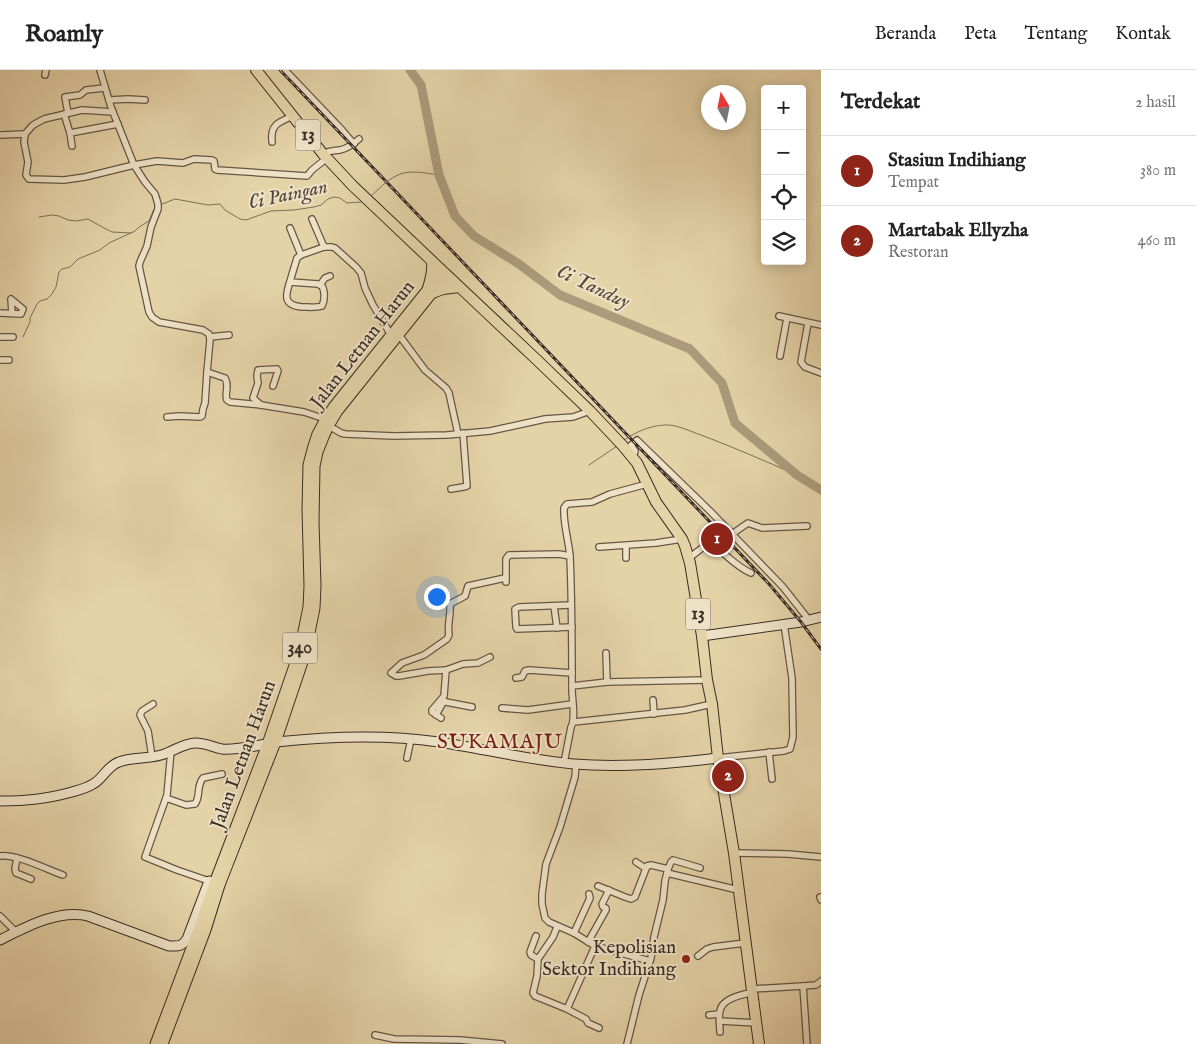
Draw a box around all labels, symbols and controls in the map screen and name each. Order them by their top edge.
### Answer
text: Roamly [25,19,103,50]
text: Beranda [875,23,936,46]
text: Peta [964,23,997,46]
text: Tentang [1025,23,1087,46]
text: Kontak [1115,23,1171,46]
north arrow [701,85,746,130]
map controls [761,85,806,265]
button: + [761,85,806,130]
text: Terdekat [841,89,920,116]
text: 2 hasil [1135,93,1176,113]
road number: 13 [296,120,320,150]
button: − [761,130,806,175]
text: Stasiun Indihiang [888,149,1026,173]
text: 1 [854,161,860,181]
text: 380 m [1140,161,1176,181]
text: Tempat [888,173,939,193]
water label: Ci Paingan [246,174,330,217]
button: locate [761,175,806,220]
text: Martabak Ellyzha [888,219,1028,243]
button: layers [761,220,806,265]
text: 2 [853,231,861,251]
text: 460 m [1138,231,1176,251]
text: Restoran [888,243,948,263]
water label: Ci Tanduy [552,259,634,315]
street label: Jalan Letnan Harun [304,276,421,415]
pin: 1 [701,520,733,558]
your location [424,584,450,610]
road number: 13 [686,598,710,630]
road number: 340 [282,632,318,664]
street label: Jalan Letnan Harun [205,678,282,834]
district label: SUKAMAJU [437,729,563,756]
pin: 2 [712,757,744,795]
place label: Kepolisian Sektor Indihiang [542,936,677,982]
marker: Kepolisian Sektor Indihiang [680,953,692,965]

